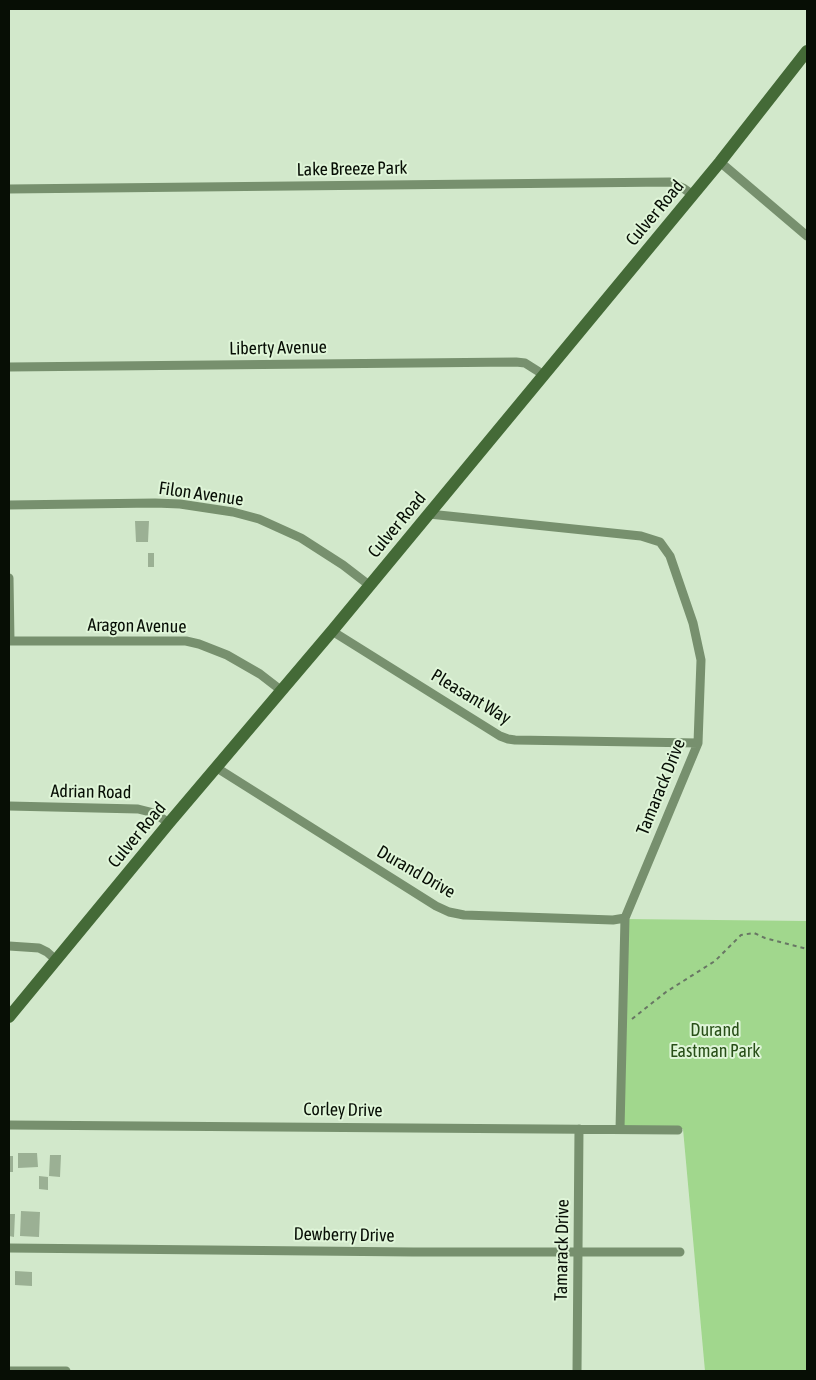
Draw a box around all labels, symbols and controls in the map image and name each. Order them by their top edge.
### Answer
street label: Lake Breeze Park [297,157,407,181]
street label: Culver Road [621,176,689,250]
street label: Liberty Avenue [229,336,327,360]
street label: Filon Avenue [157,477,245,511]
street label: Culver Road [363,488,431,562]
street label: Aragon Avenue [87,614,187,638]
street label: Pleasant Way [427,665,515,729]
street label: Tamarack Drive [632,736,690,838]
street label: Adrian Road [50,780,132,804]
street label: Culver Road [103,798,171,872]
street label: Durand Drive [373,841,459,903]
park label: Durand Eastman Park [670,1019,760,1062]
street label: Corley Drive [303,1099,383,1121]
street label: Tamarack Drive [550,1199,574,1301]
street label: Dewberry Drive [293,1223,395,1247]

